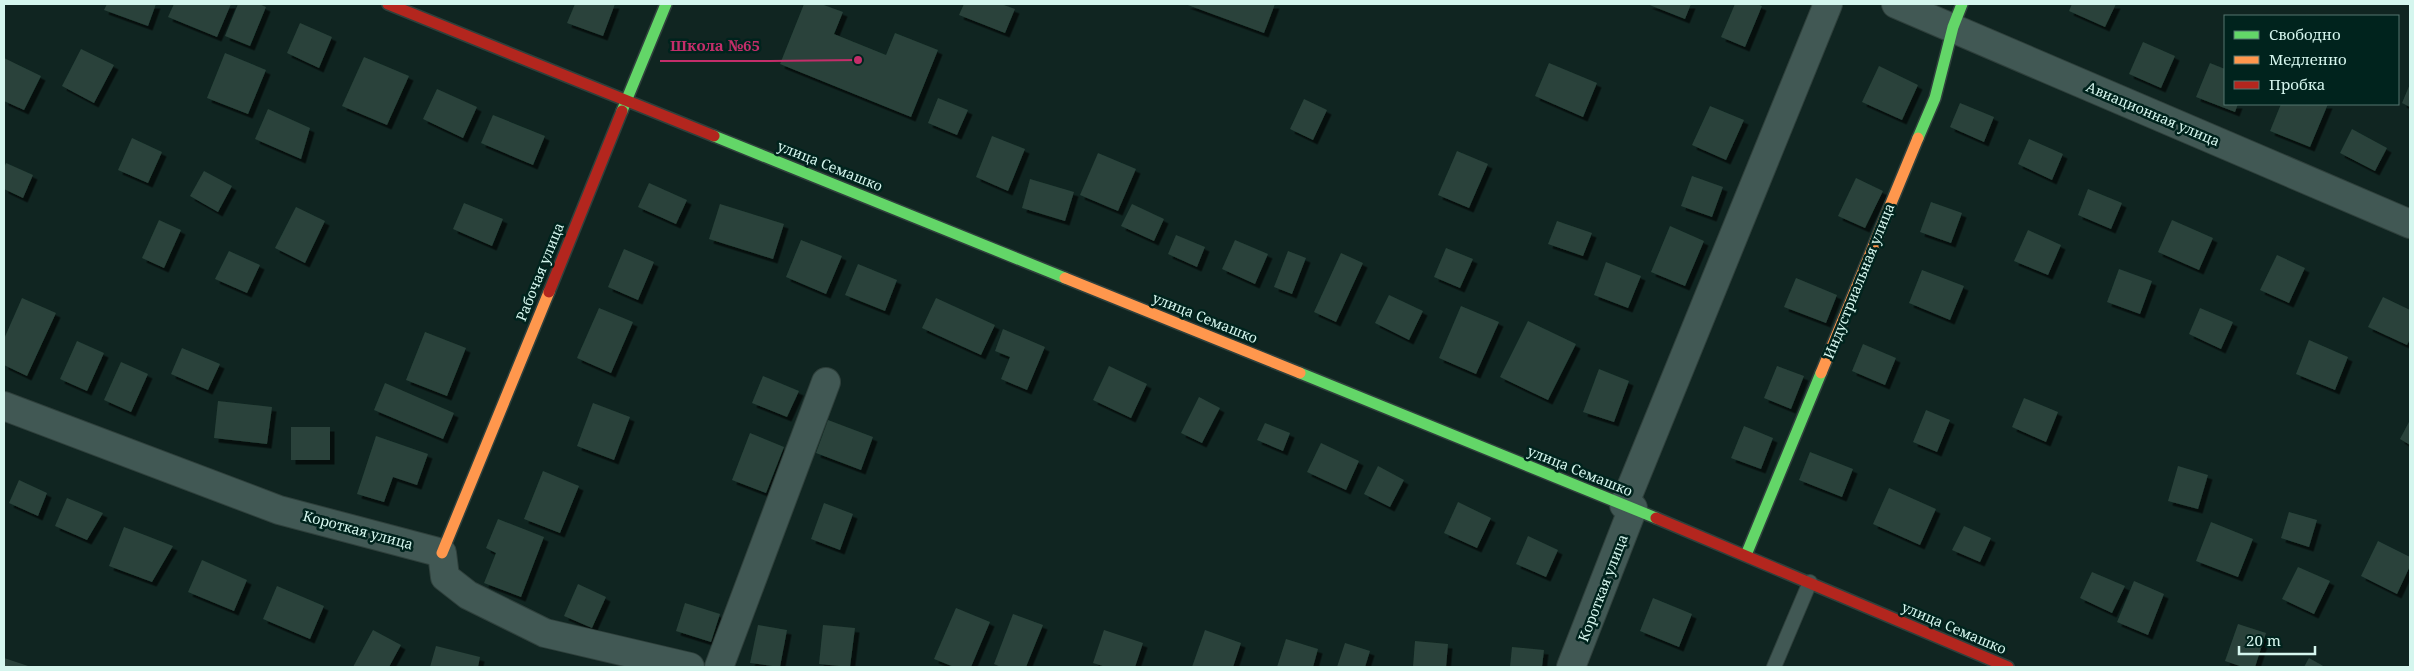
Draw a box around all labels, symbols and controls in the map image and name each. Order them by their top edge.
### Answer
legend [2224,15,2399,105]
text: Свободно [2269,24,2341,44]
callout: Школа №65 [660,31,770,61]
text: Школа №65 [670,35,760,55]
text: Медленно [2269,49,2347,69]
text: Пробка [2269,74,2325,94]
street label: Авиационная улица [2083,77,2223,150]
street label: улица Семашко [775,136,886,195]
street label: Индустриальная улица [1819,200,1898,361]
street label: Рабочая улица [511,220,568,324]
street label: улица Семашко [1150,288,1261,347]
street label: улица Семашко [1525,441,1636,500]
street label: Короткая улица [301,506,415,553]
street label: Короткая улица [1573,531,1632,644]
street label: улица Семашко [1899,597,2009,658]
scale bar [2239,624,2315,656]
text: 20 m [2246,630,2281,650]

